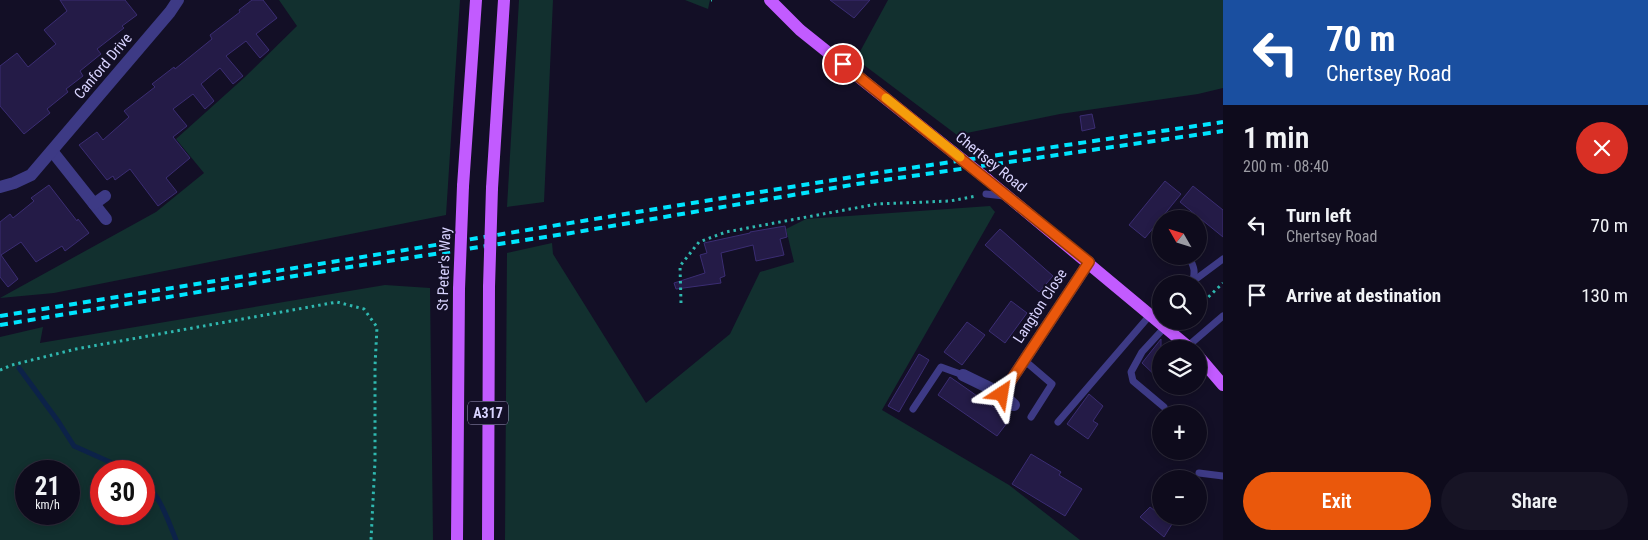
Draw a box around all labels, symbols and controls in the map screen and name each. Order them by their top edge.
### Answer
text: 70 m [1326,19,1395,60]
icon: left [1243,20,1308,85]
street label: Canford Drive [70,29,136,103]
pin [822,43,864,85]
icon: arrive [829,50,857,78]
text: Chertsey Road [1326,61,1452,86]
text: 1 min [1243,120,1309,155]
button: close [1576,122,1628,174]
street label: Chertsey Road [952,128,1030,196]
text: 200 m · 08:40 [1243,157,1329,176]
text: Turn left [1286,204,1351,227]
north arrow [1152,210,1208,265]
map controls [1152,210,1207,525]
icon: left [1243,211,1271,239]
text: 70 m [1591,214,1628,237]
street label: St Peter's Way [434,227,454,311]
text: Chertsey Road [1286,227,1377,246]
street label: Langton Close [1009,266,1071,346]
button: search [1152,275,1207,330]
icon: arrive [1243,281,1271,309]
text: Arrive at destination [1286,284,1441,307]
text: 130 m [1581,284,1628,307]
button: layers [1152,340,1207,395]
position arrow [975,367,1027,419]
road number: A317 [468,402,508,424]
button: + [1152,405,1207,460]
speed limit sign: 30 [90,460,155,525]
button: − [1152,470,1207,525]
text: 21 [35,472,60,501]
button: Exit [1243,472,1431,530]
button: Share [1441,472,1628,530]
text: km/h [35,498,60,512]

